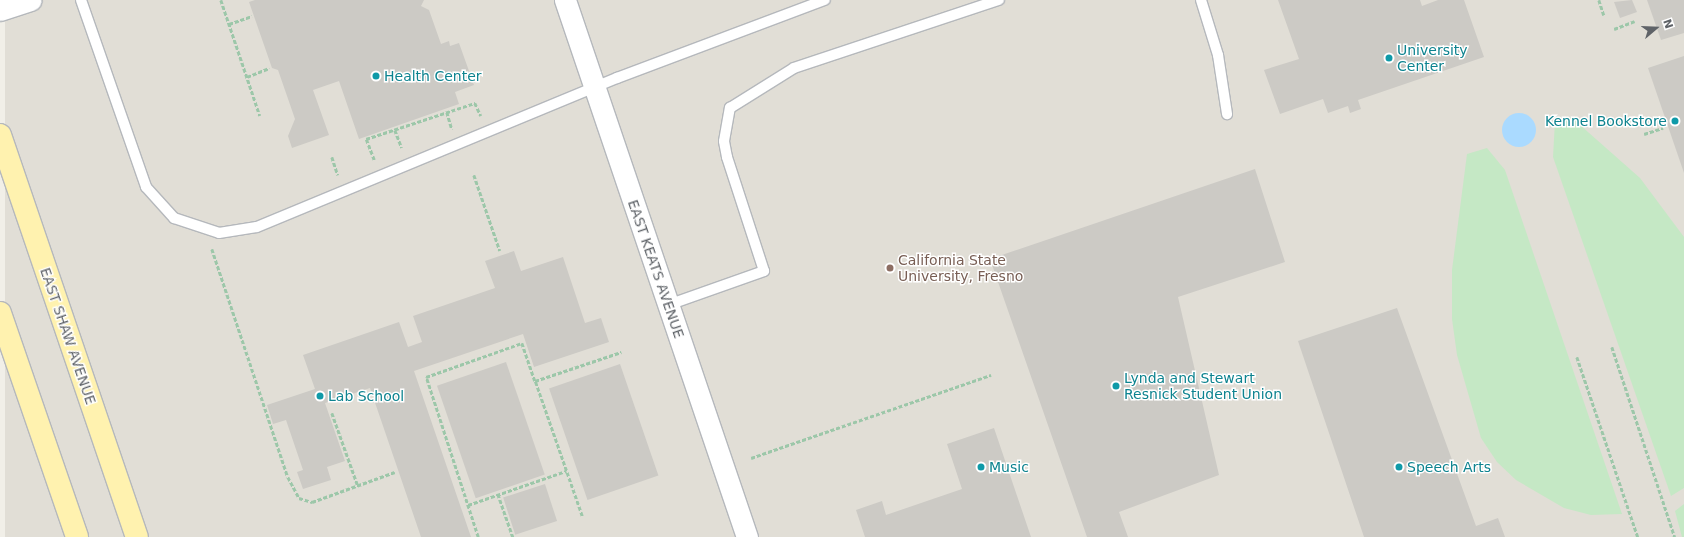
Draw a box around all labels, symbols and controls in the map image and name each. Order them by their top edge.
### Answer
north arrow [1636,8,1676,48]
text: N [1660,17,1675,30]
place label: University Center [1397,42,1468,74]
marker: University Center [1384,53,1394,63]
place label: Health Center [384,68,482,84]
marker: Health Center [371,71,381,81]
place label: Kennel Bookstore [1545,113,1667,129]
marker: Kennel Bookstore [1670,116,1680,126]
street label: EAST KEATS AVENUE [624,198,688,340]
place label: California State University, Fresno [898,252,1023,284]
marker: California State University, Fresno [885,263,895,273]
street label: EAST SHAW AVENUE [37,265,99,407]
place label: Lynda and Stewart Resnick Student Union [1124,370,1282,402]
marker: Lynda and Stewart Resnick Student Union [1111,381,1121,391]
place label: Lab School [328,388,404,404]
marker: Lab School [315,391,325,401]
place label: Music [989,459,1029,475]
place label: Speech Arts [1407,459,1491,475]
marker: Music [976,462,986,472]
marker: Speech Arts [1394,462,1404,472]

